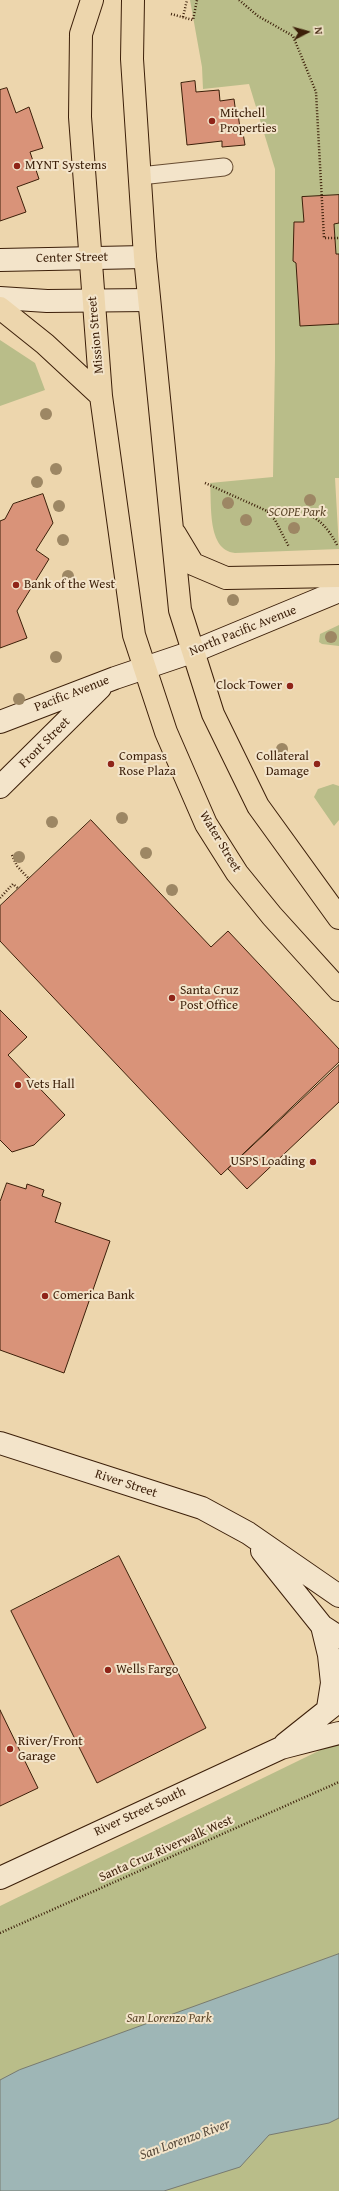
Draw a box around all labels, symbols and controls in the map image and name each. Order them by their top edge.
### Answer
north arrow [287,12,327,52]
text: N [311,26,327,35]
place label: Mitchell Properties [220,106,277,137]
marker: Mitchell Properties [207,116,217,126]
place label: MYNT Systems [25,158,107,174]
marker: MYNT Systems [12,161,22,171]
street label: Center Street [36,250,108,266]
street label: Mission Street [85,295,107,375]
park label: SCOPE Park [268,505,326,521]
place label: Bank of the West [24,577,115,593]
marker: Bank of the West [11,580,21,590]
street label: North Pacific Avenue [187,602,299,660]
street label: Pacific Avenue [32,673,112,715]
place label: Clock Tower [216,678,282,694]
marker: Clock Tower [285,681,295,691]
street label: Front Street [16,714,74,772]
place label: Compass Rose Plaza [119,749,176,780]
place label: Collateral Damage [256,749,309,780]
marker: Compass Rose Plaza [106,759,116,769]
marker: Collateral Damage [312,759,322,769]
street label: Water Street [196,809,244,875]
place label: Santa Cruz Post Office [180,983,239,1014]
marker: Santa Cruz Post Office [167,993,177,1003]
place label: Vets Hall [26,1077,75,1093]
marker: Vets Hall [13,1080,23,1090]
place label: USPS Loading [230,1154,305,1170]
marker: USPS Loading [308,1157,318,1167]
place label: Comerica Bank [53,1288,135,1304]
marker: Comerica Bank [40,1291,50,1301]
street label: River Street [93,1467,159,1501]
place label: Wells Fargo [116,1662,178,1678]
marker: Wells Fargo [103,1665,113,1675]
place label: River/Front Garage [18,1734,83,1765]
marker: River/Front Garage [5,1744,15,1754]
street label: River Street South [92,1784,188,1840]
street label: Santa Cruz Riverwalk West [97,1812,235,1886]
park label: San Lorenzo Park [126,2011,212,2027]
water label: San Lorenzo River [137,2116,233,2164]

